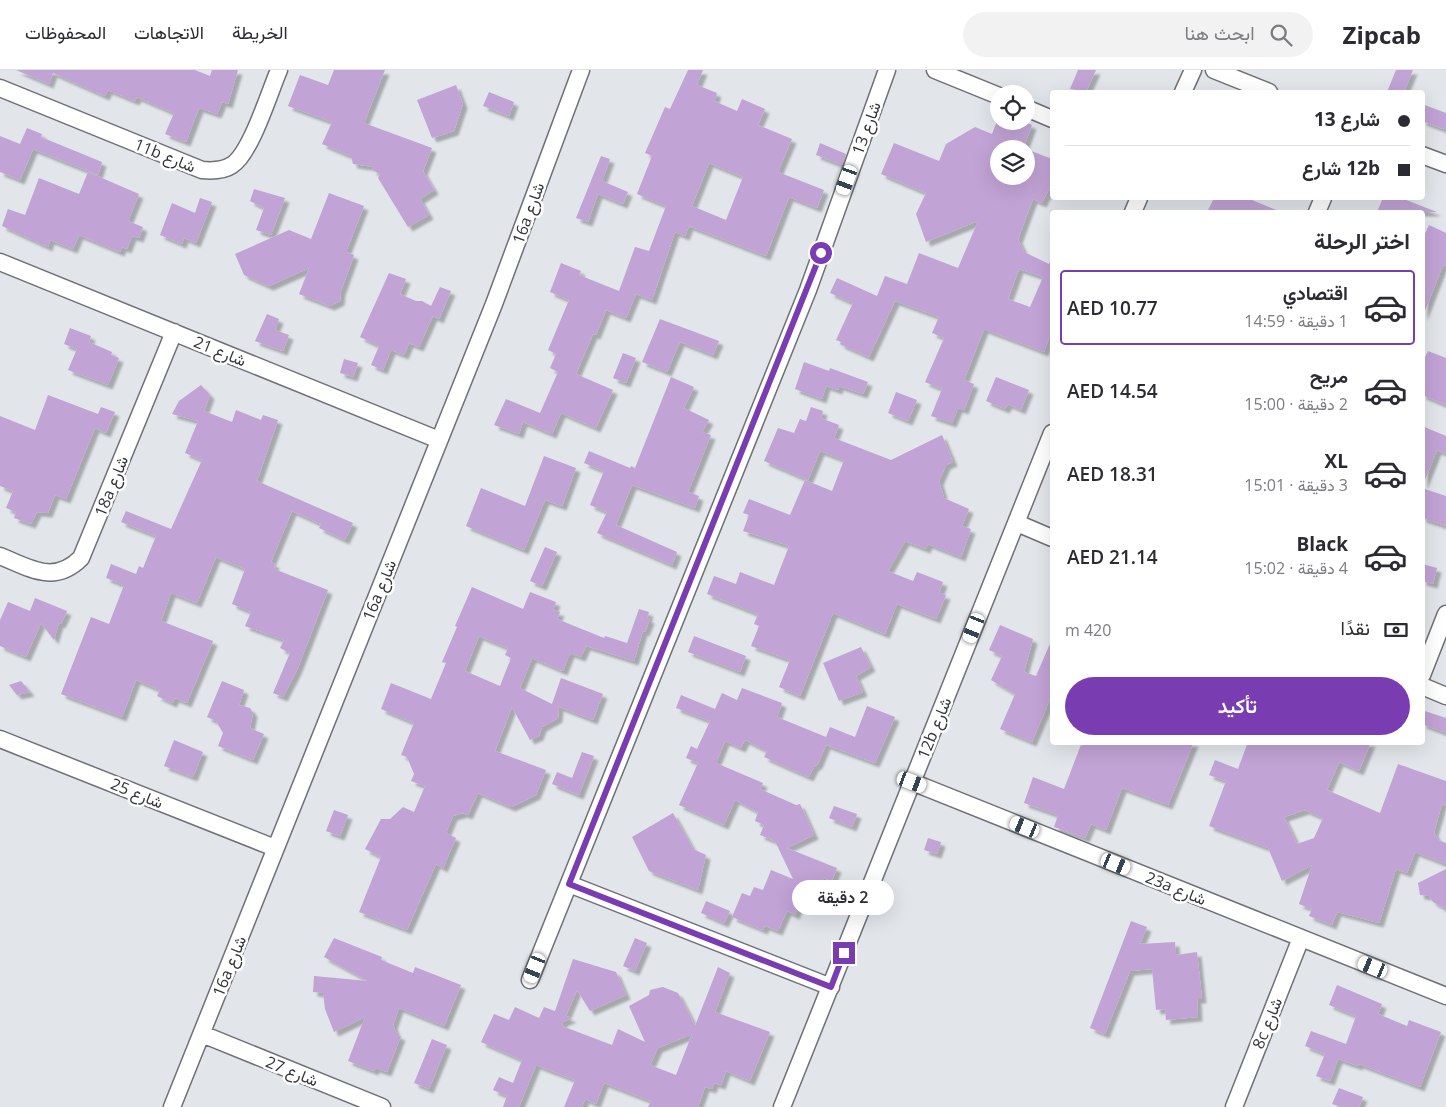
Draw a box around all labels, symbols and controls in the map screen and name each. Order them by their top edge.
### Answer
search box [963,12,1313,57]
text: Zipcab [1343,18,1421,51]
text: المحفوظات [25,20,106,44]
text: الاتجاهات [134,20,204,44]
text: الخريطة [232,20,288,44]
text: ابحث هنا [1184,20,1255,46]
icon: search [1267,21,1295,49]
map controls [990,85,1035,185]
button: locate [990,85,1035,130]
street label: شارع 13 [846,99,887,158]
text: شارع 13 [1314,106,1380,132]
street label: 11b شارع [131,133,199,178]
button: layers [990,140,1035,185]
text: 12b شارع [1302,155,1380,181]
car [834,163,859,197]
street label: 16a شارع [507,179,550,247]
text: اختر الرحلة [1314,225,1410,255]
route start [810,242,832,264]
text: اقتصادي [1283,280,1348,306]
icon: car [1363,285,1408,330]
text: AED 10.77 [1067,295,1158,321]
text: 1 دقيقة · 14:59 [1244,310,1348,332]
street label: شارع 21 [190,331,249,372]
text: مريح [1310,363,1348,389]
icon: car [1363,368,1408,413]
text: AED 14.54 [1067,378,1158,404]
text: 2 دقيقة · 15:00 [1244,393,1348,415]
text: XL [1325,448,1348,474]
icon: car [1363,451,1408,496]
street label: 18a شارع [89,452,134,520]
text: AED 18.31 [1067,461,1158,487]
text: 3 دقيقة · 15:01 [1244,474,1348,496]
text: Black [1296,531,1348,557]
icon: car [1363,534,1408,579]
text: AED 21.14 [1067,544,1158,570]
street label: 16a شارع [357,556,402,624]
text: 4 دقيقة · 15:02 [1244,557,1348,579]
car [961,611,986,645]
text: نقدًا [1341,615,1370,641]
icon: cash [1382,616,1410,644]
text: 420 m [1065,619,1111,641]
button: تأكيد [1065,677,1410,735]
street label: 12b شارع [912,694,957,762]
car [895,770,928,794]
street label: شارع 25 [107,773,166,814]
car [1008,814,1041,840]
car [1099,851,1132,877]
street label: 23a شارع [1142,866,1210,911]
callout: 2 دقيقة [793,880,895,916]
text: 2 دقيقة [818,886,868,908]
street label: 16a شارع [207,932,252,1000]
route end [833,942,855,964]
car [522,951,547,985]
car [1356,954,1389,980]
street label: 8c شارع [1247,994,1288,1052]
street label: شارع 27 [262,1051,321,1092]

